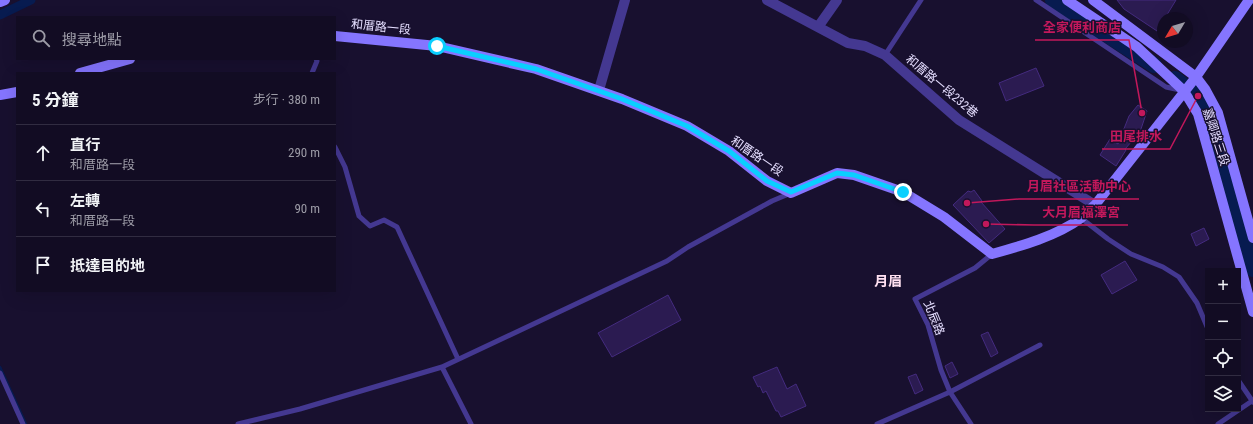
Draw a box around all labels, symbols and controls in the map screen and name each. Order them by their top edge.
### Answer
north arrow [1157,12,1193,48]
callout: 全家便利商店 [1035,15,1129,40]
search box [16,16,336,60]
street label: 和厝路一段 [350,17,412,37]
text: 全家便利商店 [1043,20,1121,35]
icon: search [30,27,52,49]
text: 搜尋地點 [62,31,122,49]
route start [428,37,446,55]
street label: 和厝路一段232巷 [903,52,981,120]
text: 5 分鐘 [32,90,79,110]
text: 步行 · 380 m [253,92,320,107]
street label: 嘉卿路三段 [1200,106,1232,168]
callout: 田尾排水 [1102,124,1170,149]
text: 田尾排水 [1110,129,1162,144]
street label: 和厝路一段 [728,133,786,179]
text: 直行 [70,136,100,154]
icon: ahead [32,142,54,164]
text: 290 m [288,145,320,160]
text: 和厝路一段 [70,157,135,172]
callout: 月眉社區活動中心 [1019,174,1139,199]
text: 月眉社區活動中心 [1027,179,1131,194]
route end [894,183,912,201]
text: 左轉 [70,192,100,210]
icon: left [32,198,54,220]
callout: 大月眉福澤宮 [1034,200,1128,225]
text: 90 m [294,201,320,216]
text: 大月眉福澤宮 [1042,205,1120,220]
text: 和厝路一段 [70,213,135,228]
icon: arrive [32,254,54,276]
text: 抵達目的地 [70,257,145,275]
map controls [1205,268,1241,412]
button: + [1205,268,1241,304]
district label: 月眉 [874,273,902,289]
street label: 北辰路 [921,299,947,337]
button: − [1205,304,1241,340]
button: locate [1205,340,1241,376]
button: layers [1205,376,1241,412]

